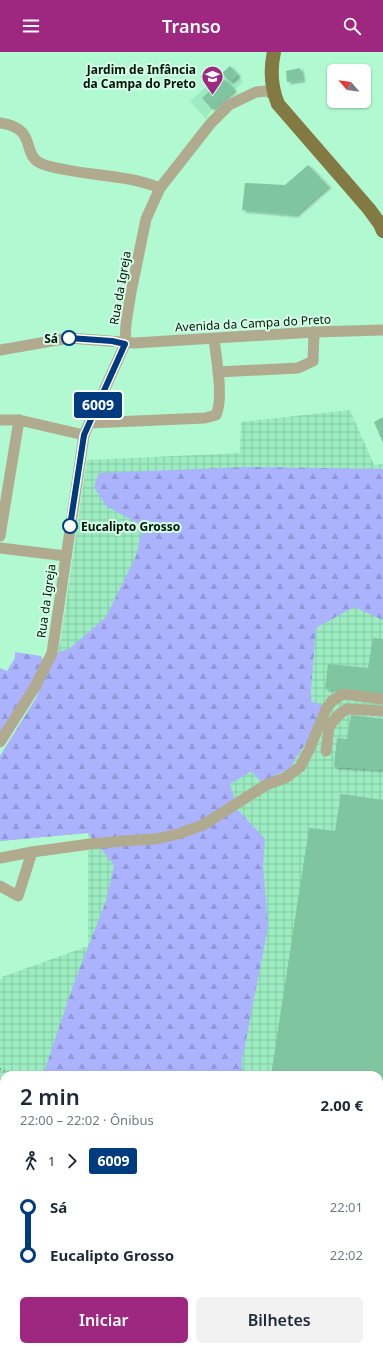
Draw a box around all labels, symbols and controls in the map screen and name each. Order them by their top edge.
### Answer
text: Transo [162,14,221,38]
icon: menu [20,15,42,37]
icon: search [341,15,363,37]
place label: Jardim de Infância da Campa do Preto [83,61,196,92]
school or university icon: Jardim de Infância da Campa do Preto [199,63,225,96]
north arrow [327,64,371,108]
map controls [327,64,371,108]
street label: Rua da Igreja [105,250,135,326]
street label: Avenida da Campa do Preto [174,310,332,336]
place label: Sá [44,330,58,347]
marker: Sá [61,330,77,346]
line badge: 6009 [70,392,126,418]
text: 6009 [82,395,114,414]
marker: Eucalipto Grosso [62,518,78,534]
place label: Eucalipto Grosso [81,518,180,535]
street label: Rua da Igreja [32,563,60,639]
text: 2 min [20,1081,80,1111]
text: 2.00 € [321,1095,363,1115]
text: 22:00 – 22:02 · Ônibus [20,1111,154,1129]
icon: walk [20,1150,42,1172]
icon: forward [61,1150,83,1172]
text: 6009 [97,1151,129,1170]
text: 1 [48,1152,55,1170]
text: Sá [50,1197,67,1217]
text: 22:01 [330,1198,363,1216]
text: Eucalipto Grosso [50,1245,174,1265]
text: 22:02 [330,1246,363,1264]
button: Iniciar [20,1297,188,1343]
button: Bilhetes [196,1297,363,1343]

